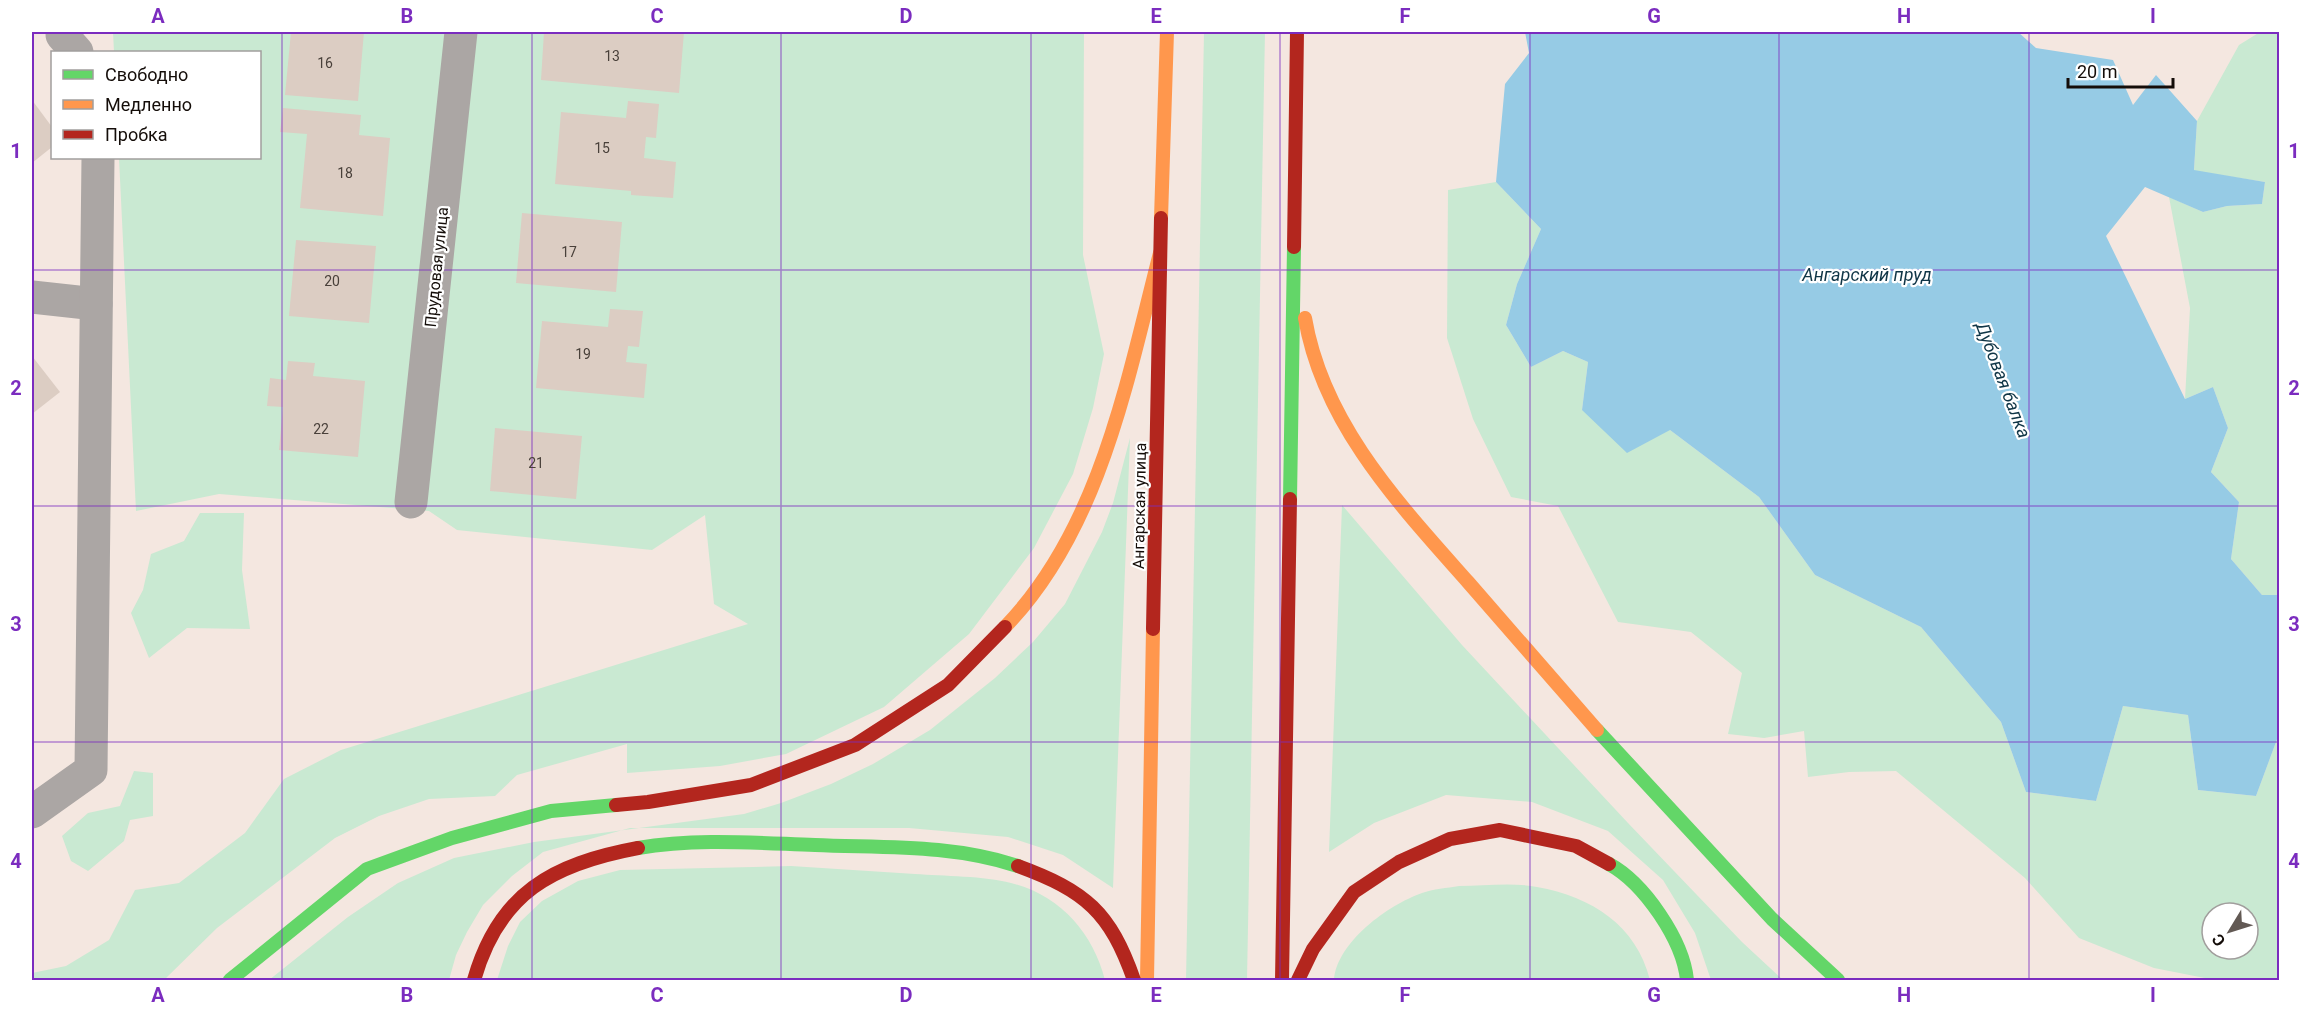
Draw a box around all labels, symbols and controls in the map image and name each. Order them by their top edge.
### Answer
text: A [151,4,165,28]
text: B [401,4,413,28]
text: C [650,4,664,28]
text: D [900,4,913,28]
text: E [1150,4,1162,28]
text: F [1400,4,1411,28]
text: G [1647,4,1661,28]
text: H [1897,4,1911,28]
text: I [2150,4,2156,28]
house number: 13 [604,48,620,64]
legend [51,51,261,159]
scale bar [2068,51,2173,89]
house number: 16 [317,55,333,71]
text: 20 m [2077,61,2117,82]
text: Свободно [105,64,188,85]
text: Медленно [105,94,192,115]
text: Пробка [105,124,168,145]
text: 1 [10,139,22,163]
text: 1 [2288,139,2300,163]
house number: 15 [594,140,610,156]
house number: 18 [337,165,353,181]
street label: Прудовая улица [421,206,452,328]
house number: 17 [561,244,577,260]
water label: Ангарский пруд [1801,264,1932,285]
house number: 20 [324,273,340,289]
water label: Дубовая балка [1971,317,2035,441]
house number: 19 [575,346,591,362]
text: 2 [10,376,22,400]
text: 2 [2288,376,2300,400]
house number: 22 [313,421,329,437]
street label: Ангарская улица [1129,443,1150,569]
house number: 21 [528,455,544,471]
text: 3 [10,612,22,636]
text: 3 [2288,612,2300,636]
text: 4 [10,849,22,873]
text: 4 [2288,849,2300,873]
north arrow [2200,901,2260,961]
text: С [2208,930,2229,950]
text: A [151,983,165,1007]
text: B [401,983,413,1007]
text: C [650,983,664,1007]
text: D [900,983,913,1007]
text: E [1150,983,1162,1007]
text: F [1400,983,1411,1007]
text: G [1647,983,1661,1007]
text: H [1897,983,1911,1007]
text: I [2150,983,2156,1007]

